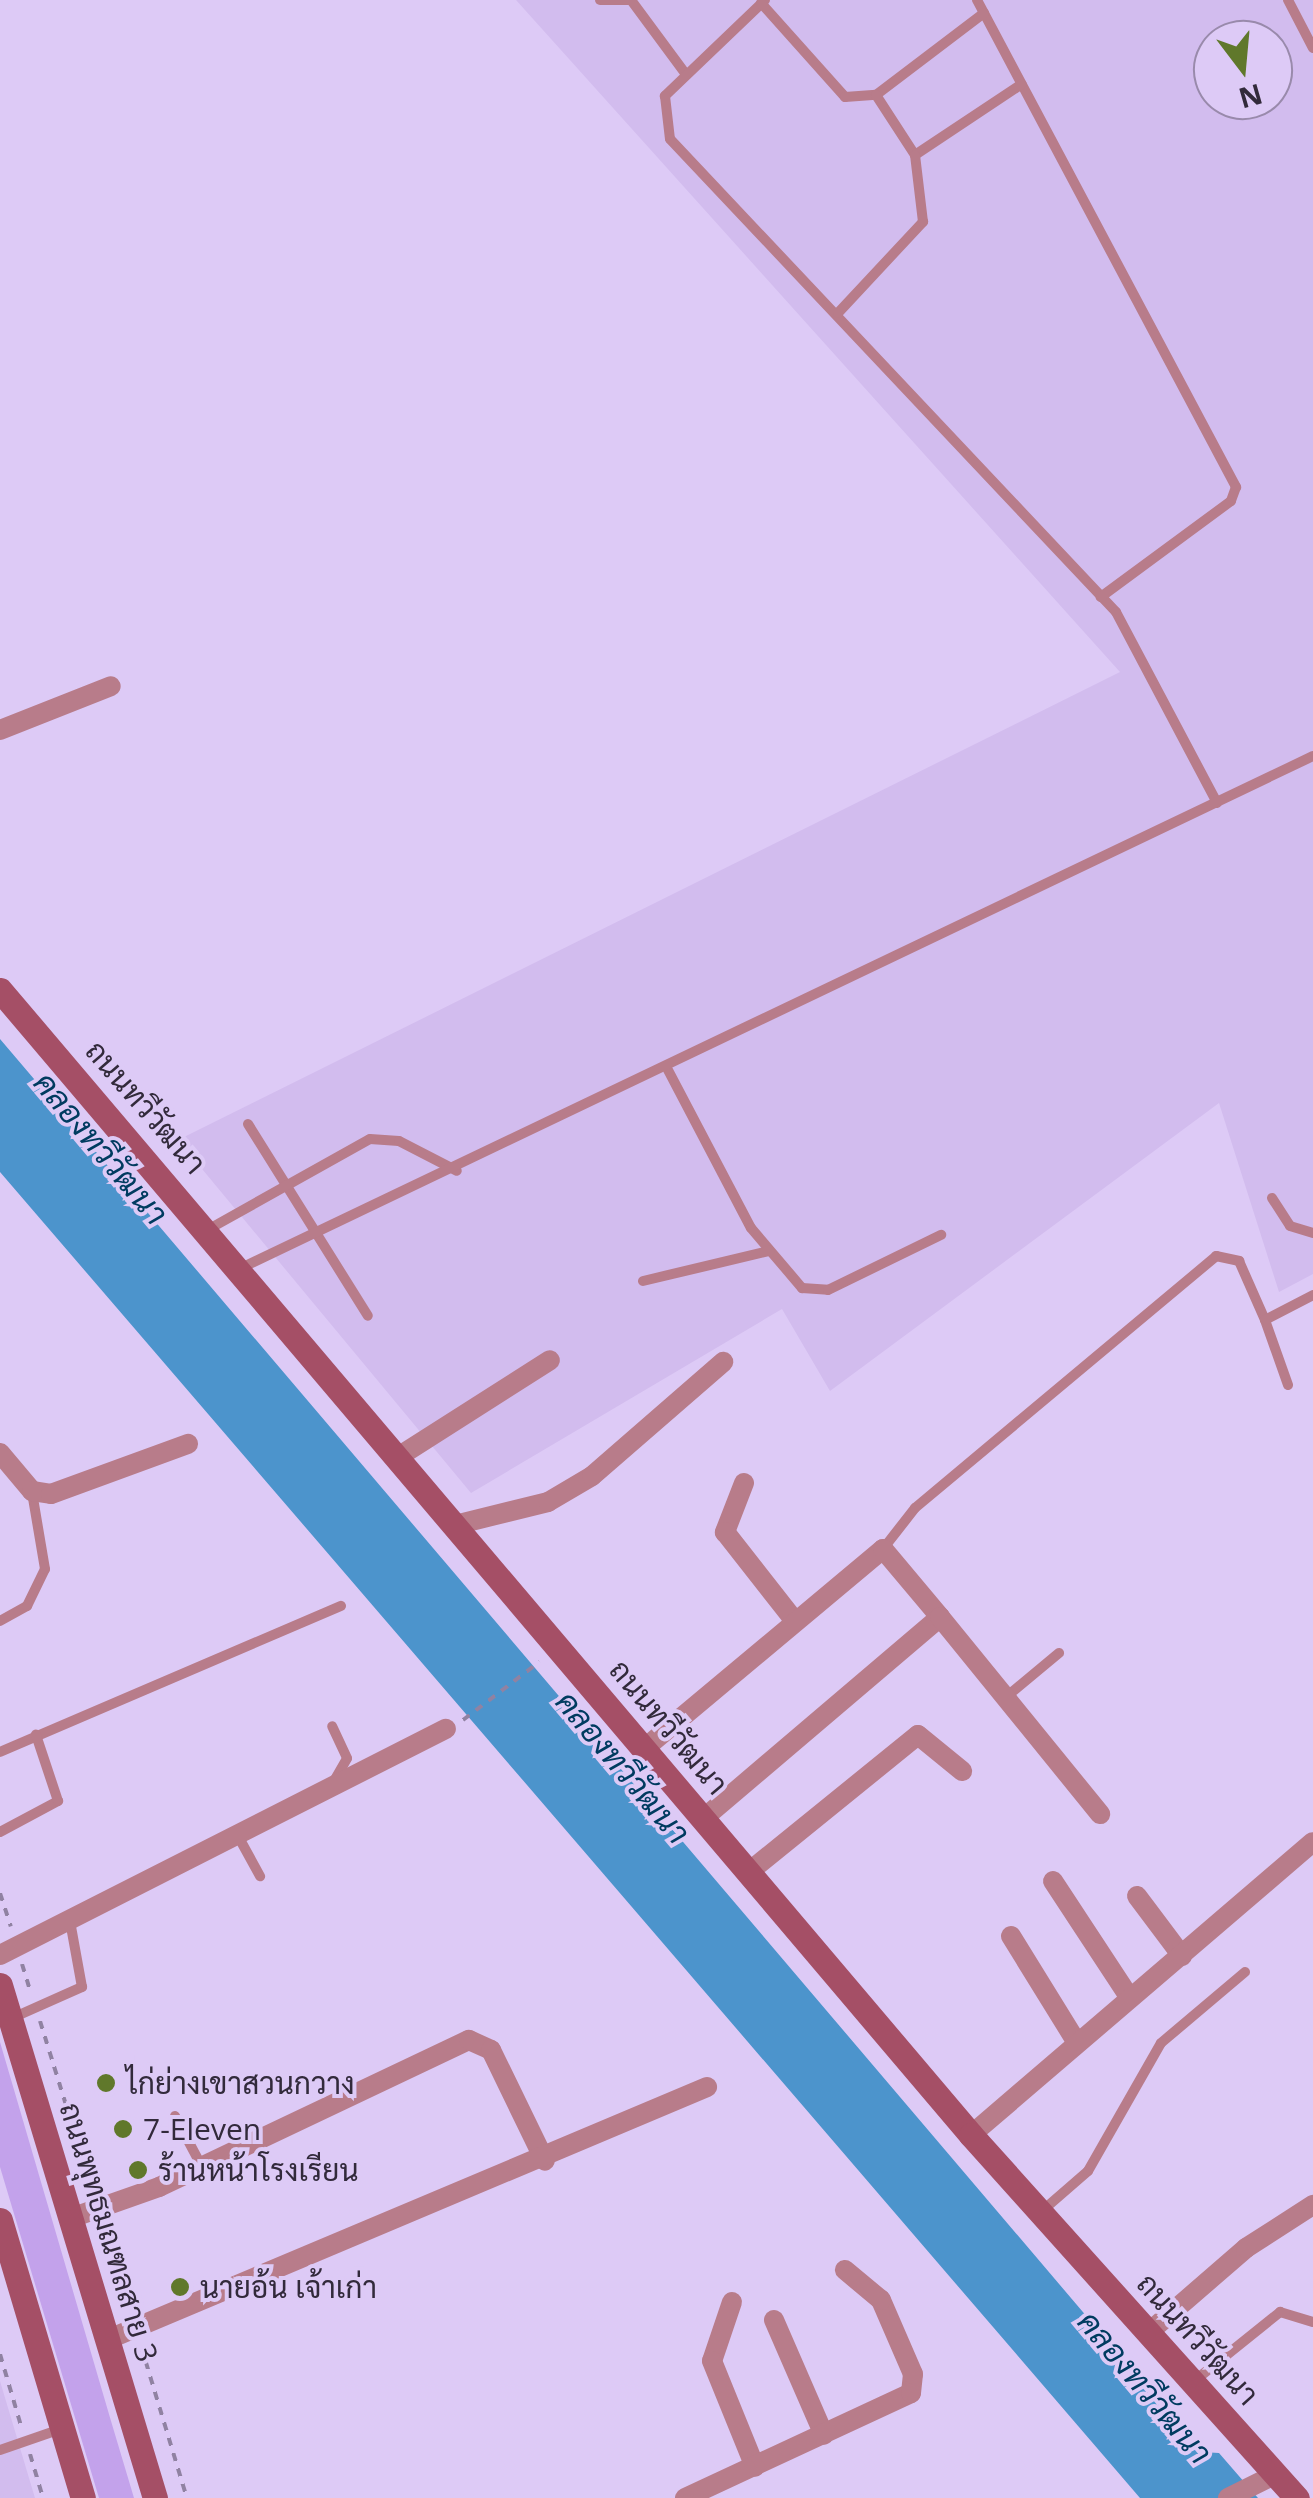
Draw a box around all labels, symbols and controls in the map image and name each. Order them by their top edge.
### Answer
north arrow [1193,20,1293,120]
text: N [1235,76,1267,118]
street label: ถนนทวีวัฒนา [78,1033,214,1181]
water label: คลองทวีวัฒนา [26,1064,176,1232]
street label: ถนนทวีวัฒนา [602,1652,736,1802]
water label: คลองทวีวัฒนา [548,1683,698,1851]
place label: ไก่ย่างเขาสวนกวาง [126,2065,355,2101]
marker: ไก่ย่างเขาสวนกวาง [95,2072,117,2094]
street label: ถนนพุทธมณฑลสาย 3 [52,2098,166,2366]
place label: 7-Eleven [143,2111,261,2147]
marker: 7-Eleven [112,2118,134,2140]
place label: ร้านหน้าโรงเรียน [158,2152,359,2188]
marker: ร้านหน้าโรงเรียน [127,2159,149,2181]
street label: ถนนทวีวัฒนา [1130,2266,1266,2412]
place label: นายอ้น เจ้าเก่า [200,2269,377,2305]
marker: นายอ้น เจ้าเก่า [169,2276,191,2298]
water label: คลองทวีวัฒนา [1070,2303,1220,2471]

